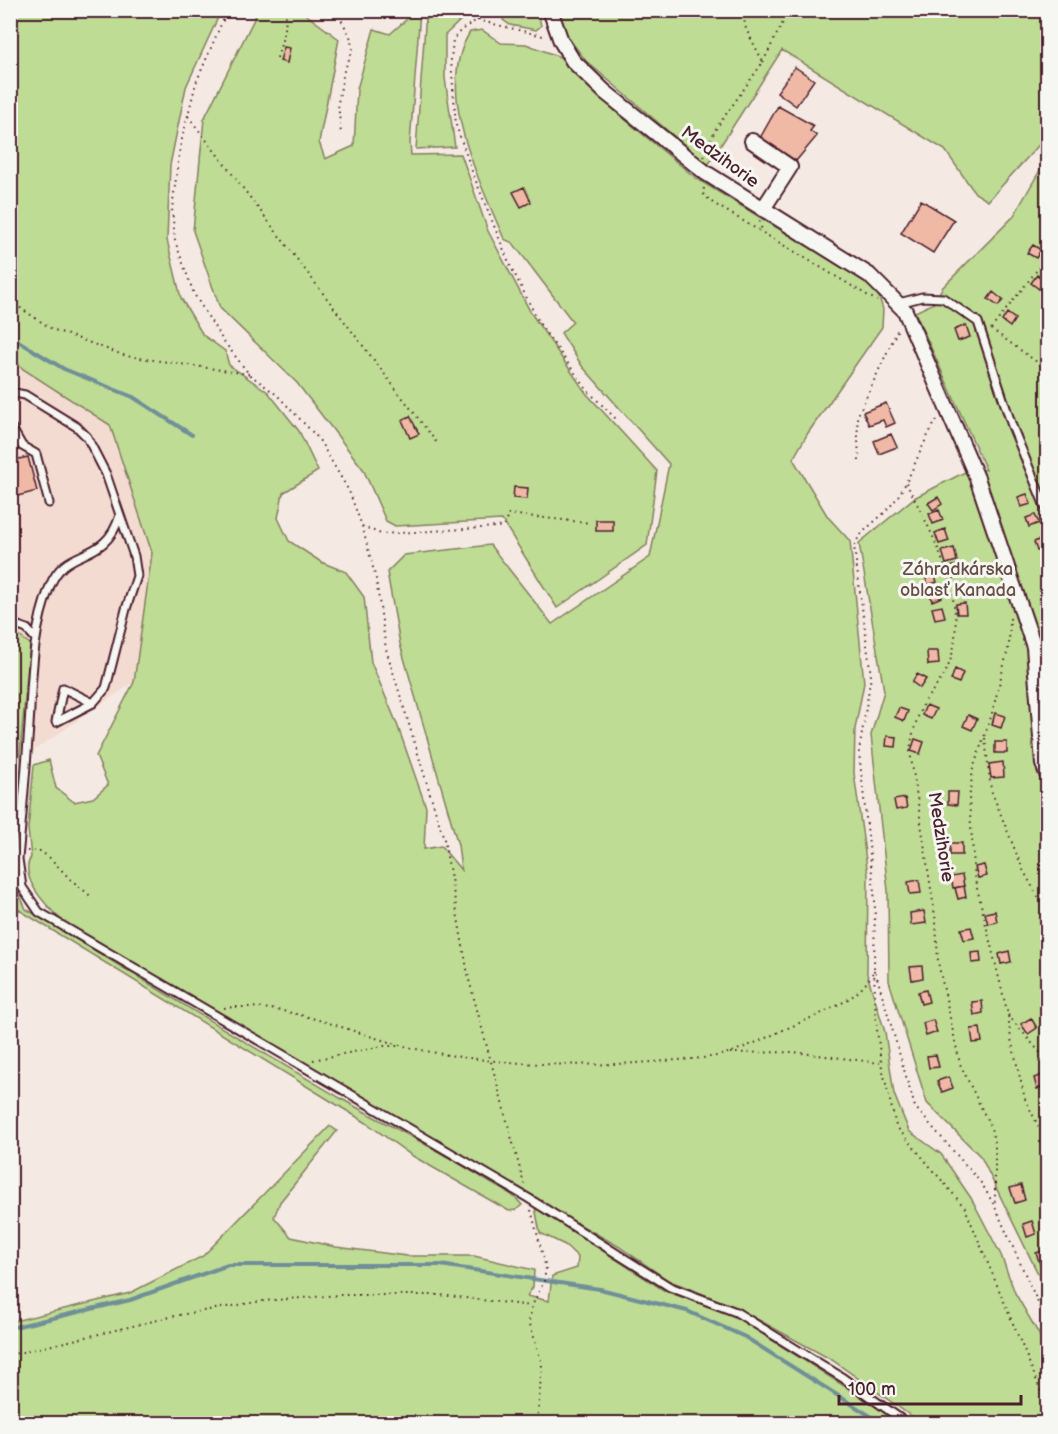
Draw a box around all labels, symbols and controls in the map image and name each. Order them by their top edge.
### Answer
street label: Medzihorie [677,122,763,192]
park label: Záhradkárska oblasť Kanada [900,559,1016,601]
street label: Medzihorie [924,790,959,884]
scale bar [839,1368,1020,1406]
text: 100 m [848,1379,896,1400]

